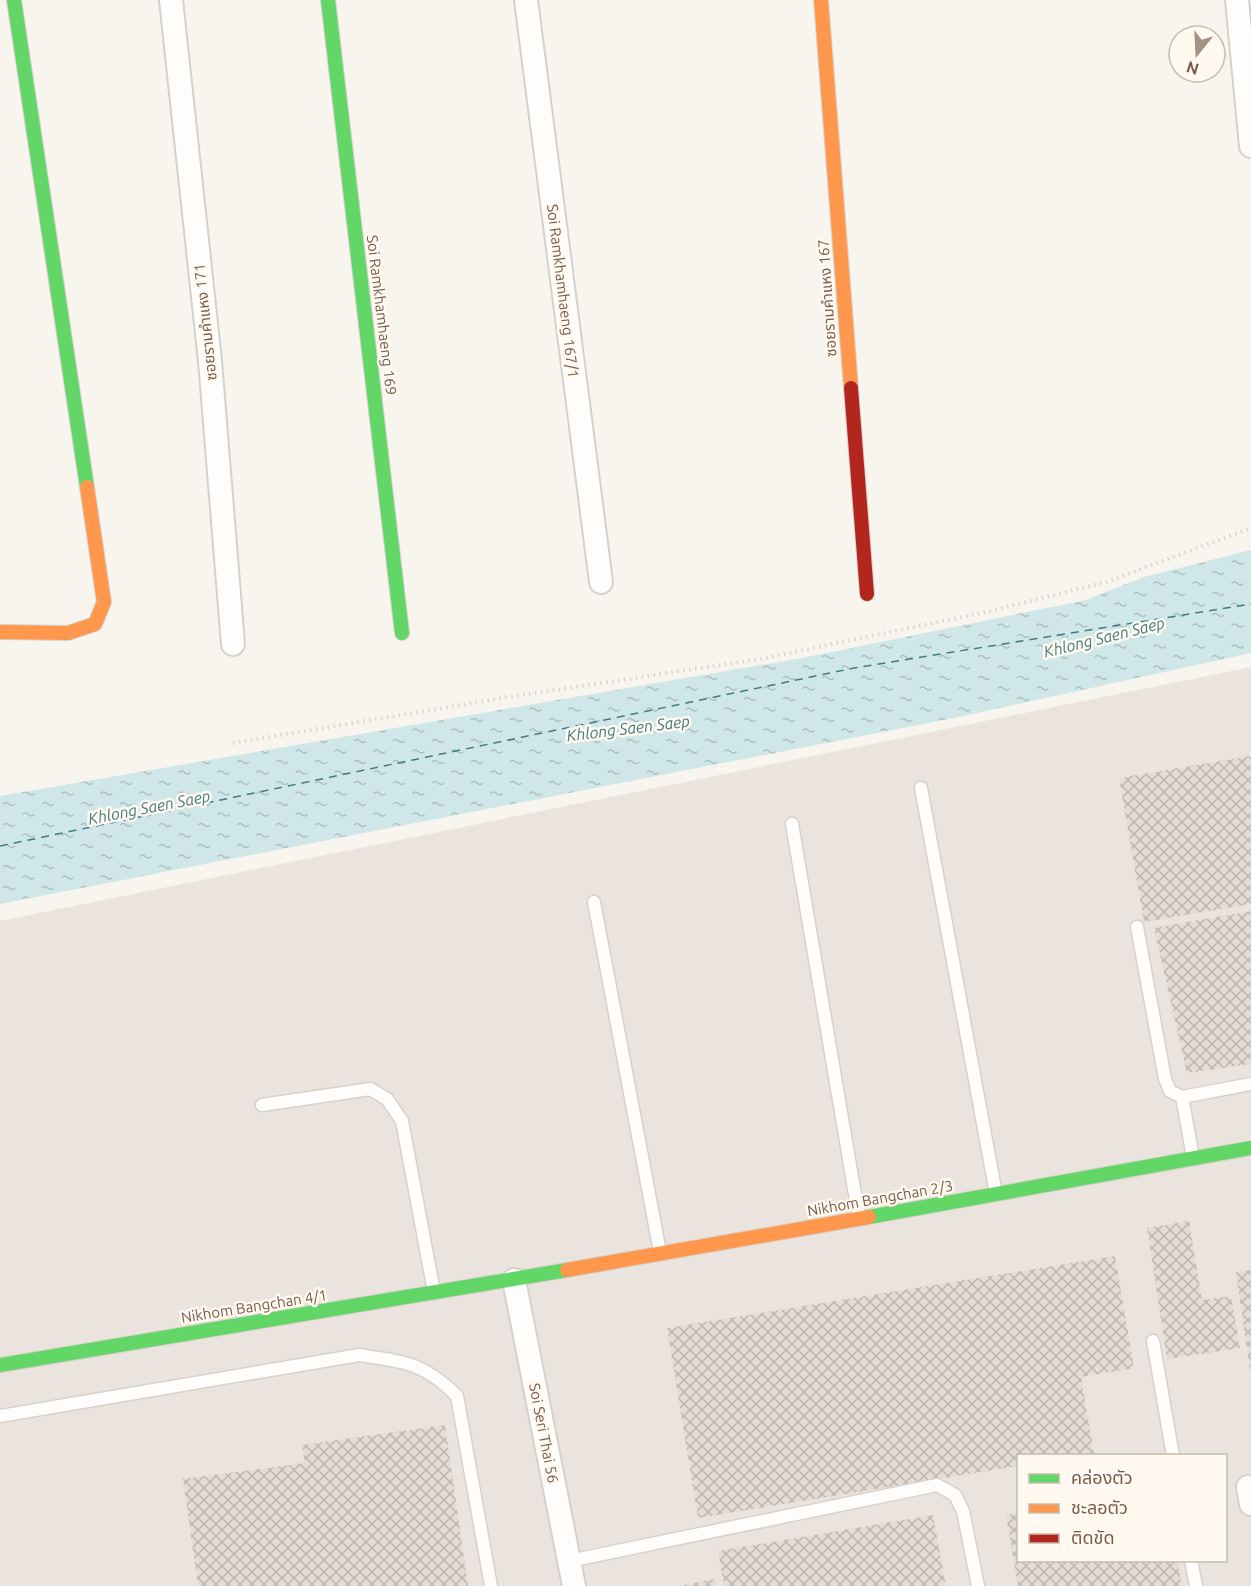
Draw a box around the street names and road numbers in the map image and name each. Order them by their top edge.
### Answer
street label: Soi Ramkhamhaeng 167/1 [544,203,582,379]
street label: Soi Ramkhamhaeng 169 [364,234,400,396]
street label: ซอยรามคำแหง 167 [814,239,840,357]
street label: ซอยรามคำแหง 171 [190,262,220,382]
street label: Nikhom Bangchan 2/3 [806,1177,954,1219]
street label: Nikhom Bangchan 4/1 [180,1286,328,1326]
street label: Soi Seri Thai 56 [526,1382,562,1484]

